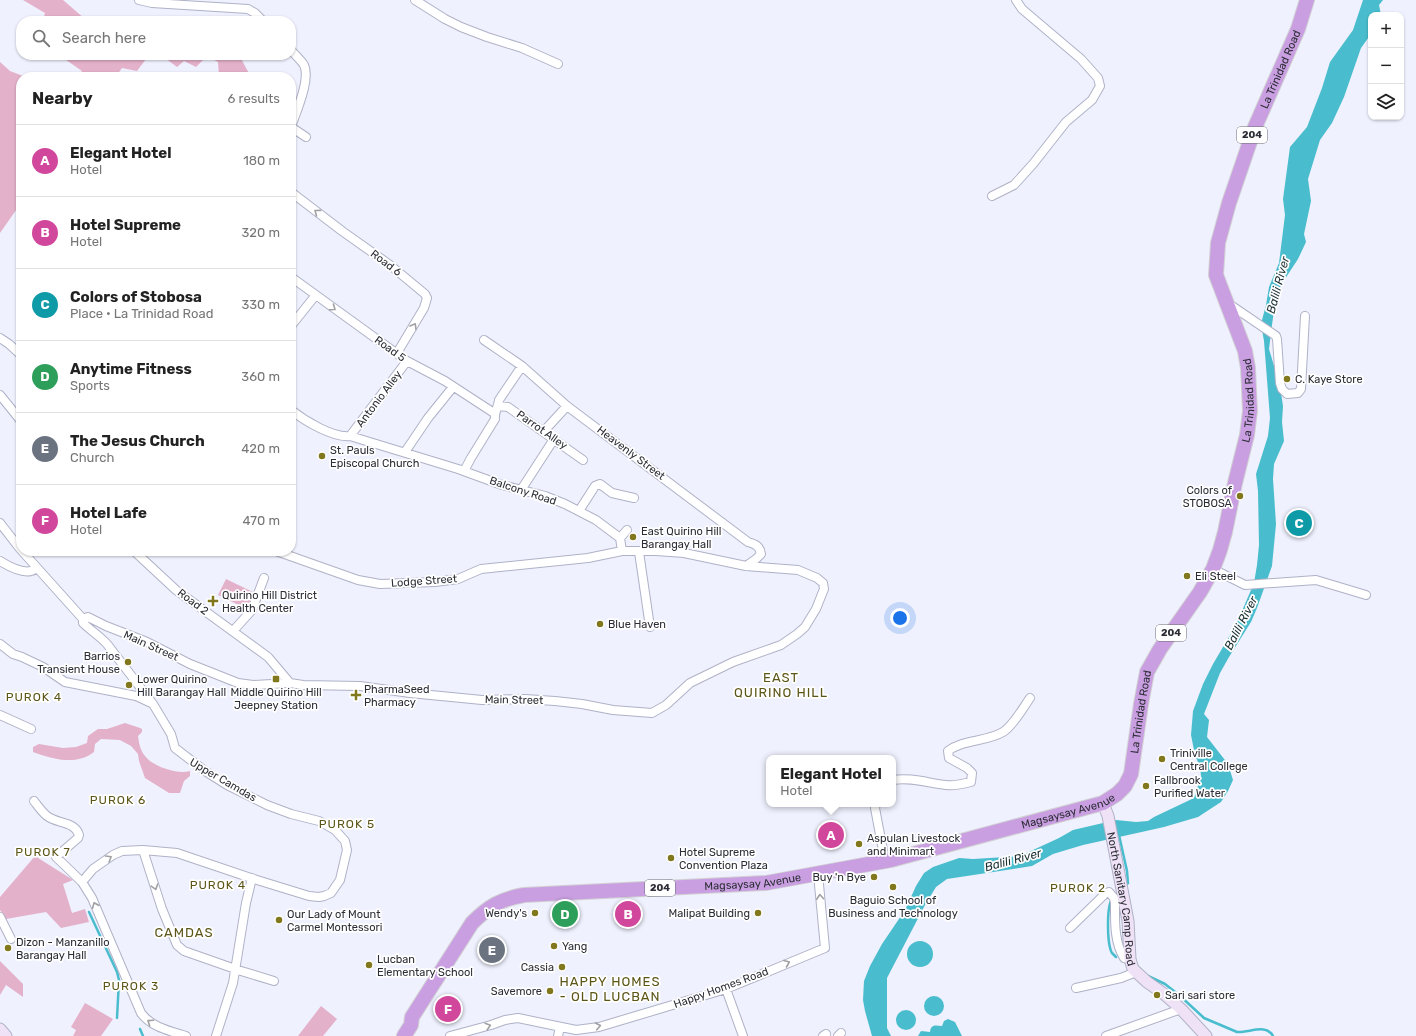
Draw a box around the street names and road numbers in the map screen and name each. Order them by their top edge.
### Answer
street label: La Trinidad Road [1257,28,1303,111]
road number: 204 [1237,127,1267,143]
street label: Road 6 [368,247,404,279]
street label: Road 5 [372,333,408,365]
street label: La Trinidad Road [1239,357,1257,444]
street label: Antonio Alley [354,368,404,430]
street label: Parrot Alley [514,408,570,452]
street label: Heavenly Street [594,423,668,483]
street label: Balcony Road [488,474,558,508]
street label: Lodge Street [391,572,458,590]
street label: Road 2 [175,586,211,618]
road number: 204 [1156,625,1186,641]
street label: Main Street [122,628,181,664]
street label: La Trinidad Road [1127,669,1154,754]
street label: Main Street [485,693,544,707]
street label: Upper Camdas [187,756,259,805]
street label: Magsaysay Avenue [1020,791,1117,831]
street label: North Sanitary Camp Road [1105,831,1138,968]
street label: Magsaysay Avenue [704,870,802,893]
road number: 204 [645,880,675,896]
street label: Happy Homes Road [672,965,770,1011]

